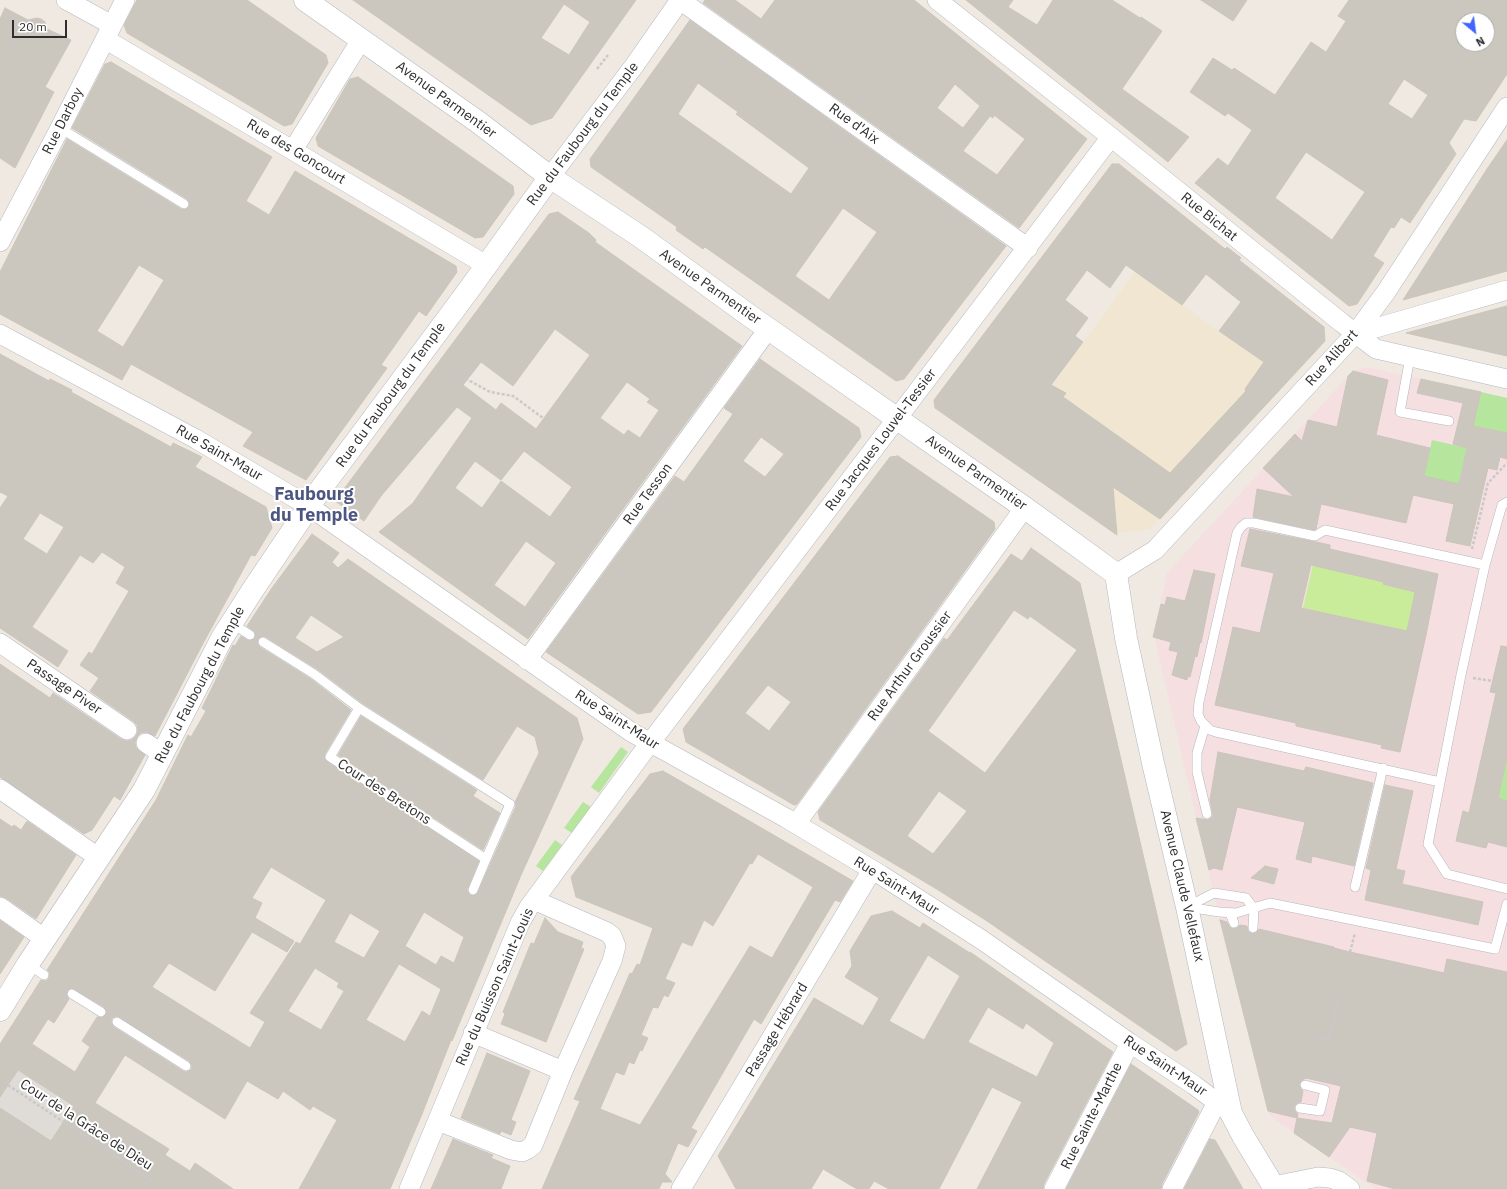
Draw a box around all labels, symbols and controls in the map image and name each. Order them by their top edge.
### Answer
scale bar [14,12,69,38]
north arrow [1455,12,1495,52]
text: 20 m [19,19,47,34]
text: N [1473,34,1487,50]
street label: Avenue Parmentier [392,58,500,142]
street label: Rue du Faubourg du Temple [524,59,642,209]
street label: Rue Darboy [39,85,87,157]
street label: Rue d'Aix [825,100,883,148]
street label: Rue des Goncourt [244,116,348,188]
street label: Rue Bichat [1177,189,1241,245]
street label: Avenue Parmentier [656,246,764,328]
street label: Rue du Faubourg du Temple [333,319,449,471]
street label: Rue Alibert [1302,326,1362,390]
street label: Rue Jacques Louvel-Tessier [822,366,940,514]
street label: Rue Saint-Maur [173,421,265,485]
street label: Avenue Parmentier [922,432,1030,514]
street label: Rue Tesson [620,460,676,528]
district label: Faubourg du Temple [270,484,358,526]
street label: Rue du Faubourg du Temple [151,604,249,766]
street label: Rue Arthur Groussier [864,608,956,724]
street label: Passage Piver [23,656,105,718]
street label: Rue Saint-Maur [572,687,662,753]
street label: Cour des Bretons [334,755,434,829]
street label: Avenue Claude Vellefaux [1156,809,1208,963]
street label: Rue Saint-Maur [850,853,942,919]
street label: Rue du Buisson Saint-Louis [453,906,537,1068]
street label: Passage Hébrard [742,980,812,1080]
street label: Rue Saint-Maur [1120,1032,1210,1100]
street label: Rue Sainte-Marthe [1058,1060,1126,1172]
street label: Cour de la Grâce de Dieu [17,1076,155,1174]

